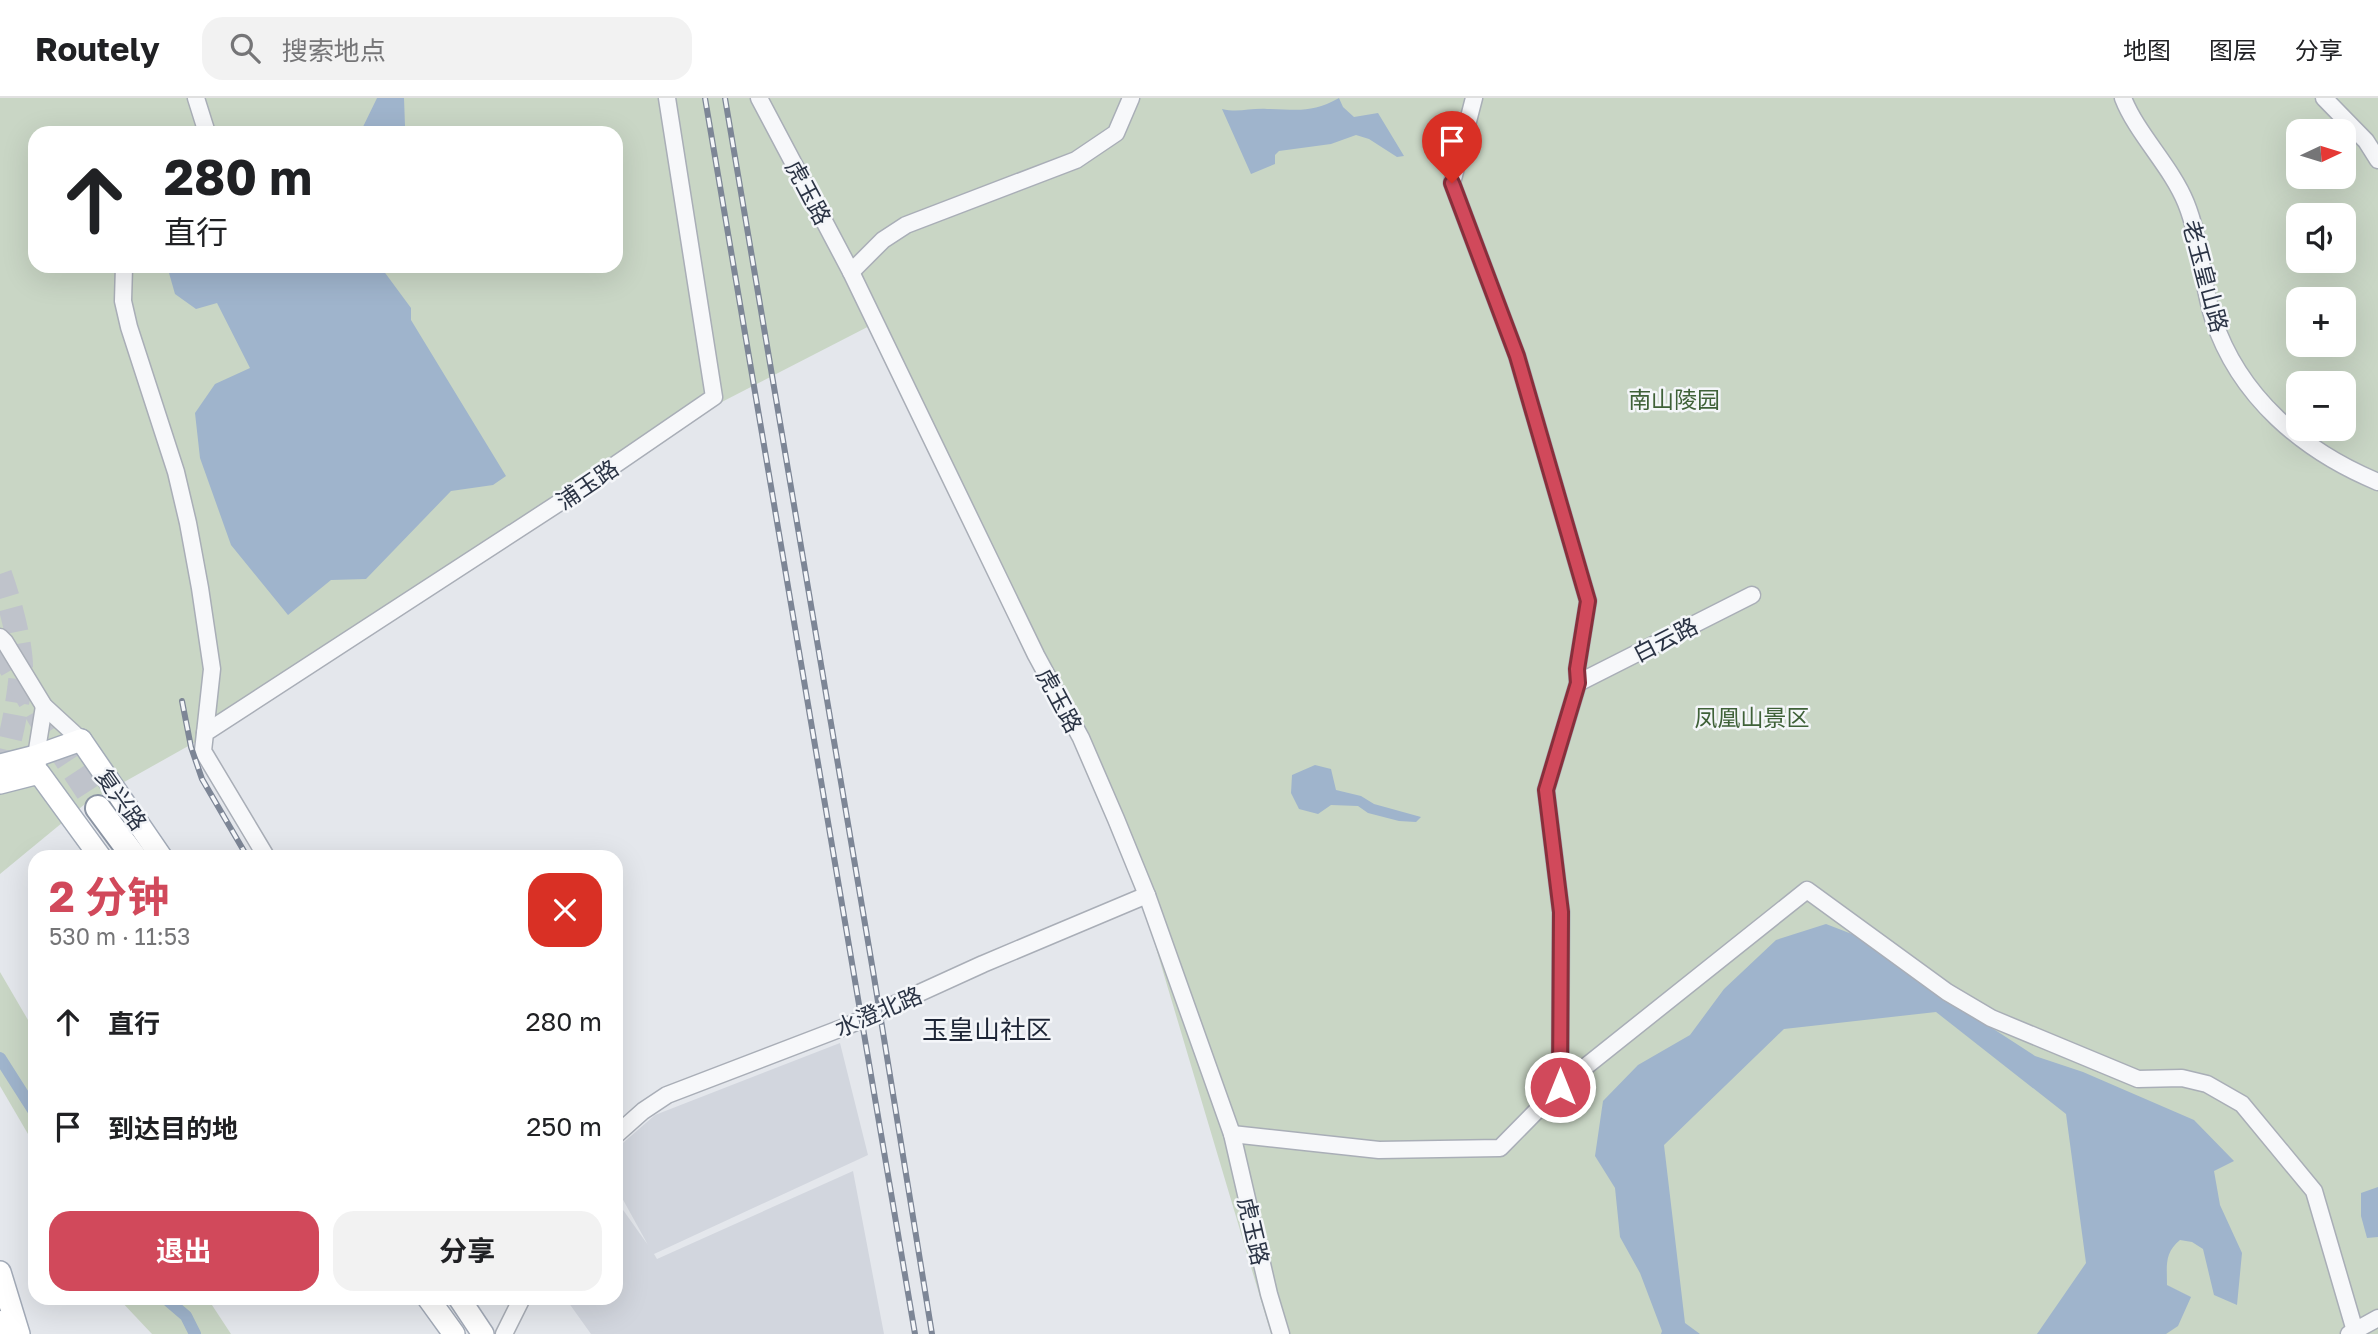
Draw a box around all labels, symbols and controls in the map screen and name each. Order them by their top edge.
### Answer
search box [202,17,692,80]
text: Routely [35,29,160,68]
icon: search [226,29,264,67]
text: 搜索地点 [282,35,386,66]
text: 地图 [2123,35,2171,64]
text: 图层 [2209,35,2257,64]
text: 分享 [2295,35,2343,64]
pin [1422,111,1482,183]
north arrow [2286,119,2356,189]
map controls [2286,119,2356,441]
icon: arrive [1433,122,1471,160]
text: 280 m [164,147,312,206]
icon: ahead [49,154,140,245]
street label: 虎玉路 [780,155,838,229]
button: sound [2286,203,2356,273]
text: 直行 [164,213,228,251]
street label: 老玉皇山路 [2178,217,2234,335]
button: + [2286,287,2356,357]
button: − [2286,371,2356,441]
park label: 南山陵园 [1628,385,1720,413]
street label: 浦玉路 [551,453,623,515]
street label: 白云路 [1628,611,1702,667]
street label: 虎玉路 [1031,663,1089,737]
park label: 凤凰山景区 [1695,703,1810,731]
street label: 复兴路 [91,763,153,835]
text: 2 分钟 [49,871,169,921]
button: close [528,873,602,947]
text: 530 m · 11:53 [49,922,191,950]
street label: 水澄北路 [830,980,926,1042]
icon: ahead [49,1003,87,1041]
text: 280 m [525,1006,602,1037]
text: 直行 [108,1008,160,1039]
district label: 玉皇山社区 [922,1014,1052,1045]
position arrow [1523,1050,1597,1124]
icon: arrive [49,1108,87,1146]
text: 250 m [526,1111,602,1142]
text: 到达目的地 [108,1113,238,1144]
street label: 虎玉路 [1233,1194,1275,1268]
button: 退出 [49,1211,319,1291]
button: 分享 [333,1211,602,1291]

